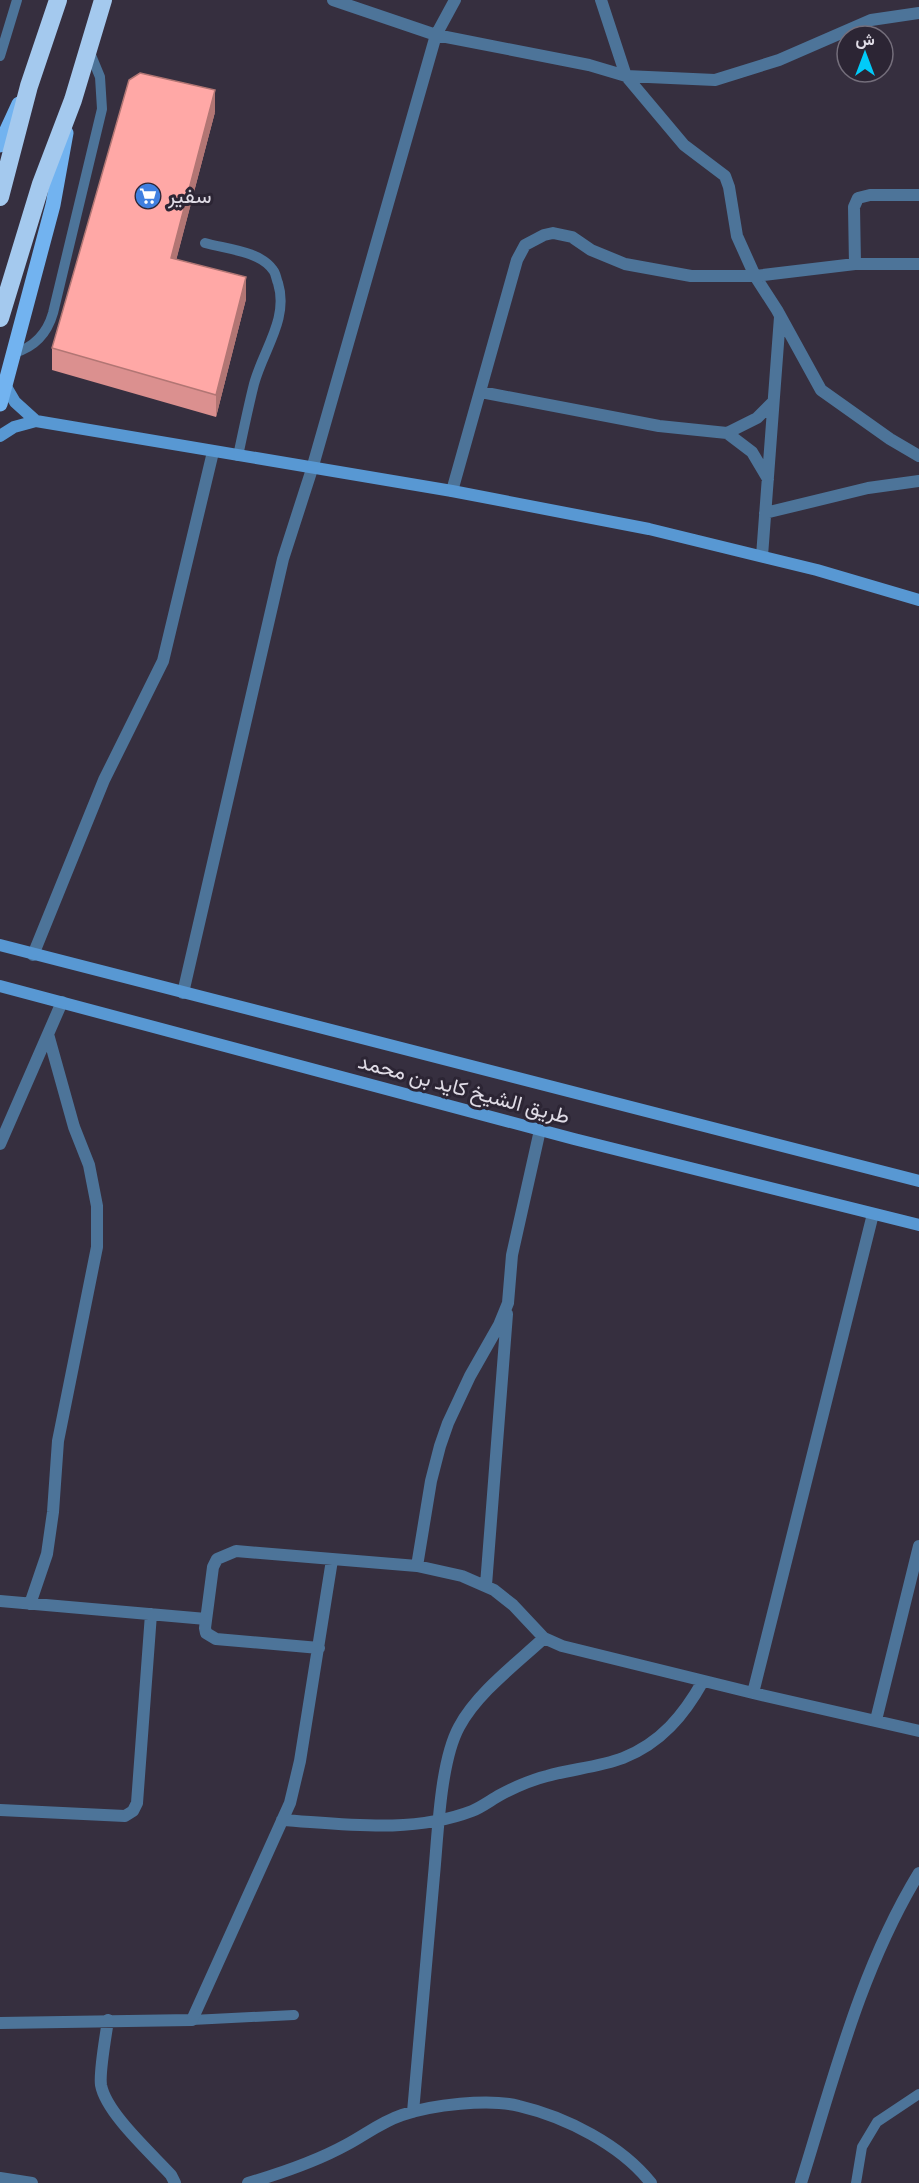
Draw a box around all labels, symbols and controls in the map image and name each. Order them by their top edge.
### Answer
north arrow [835,24,895,84]
text: ش [855,28,875,50]
supermarket icon: سفير [133,181,163,211]
place label: سفير [167,181,211,210]
street label: طريق الشيخ كايد بن محمد [355,1046,573,1131]

